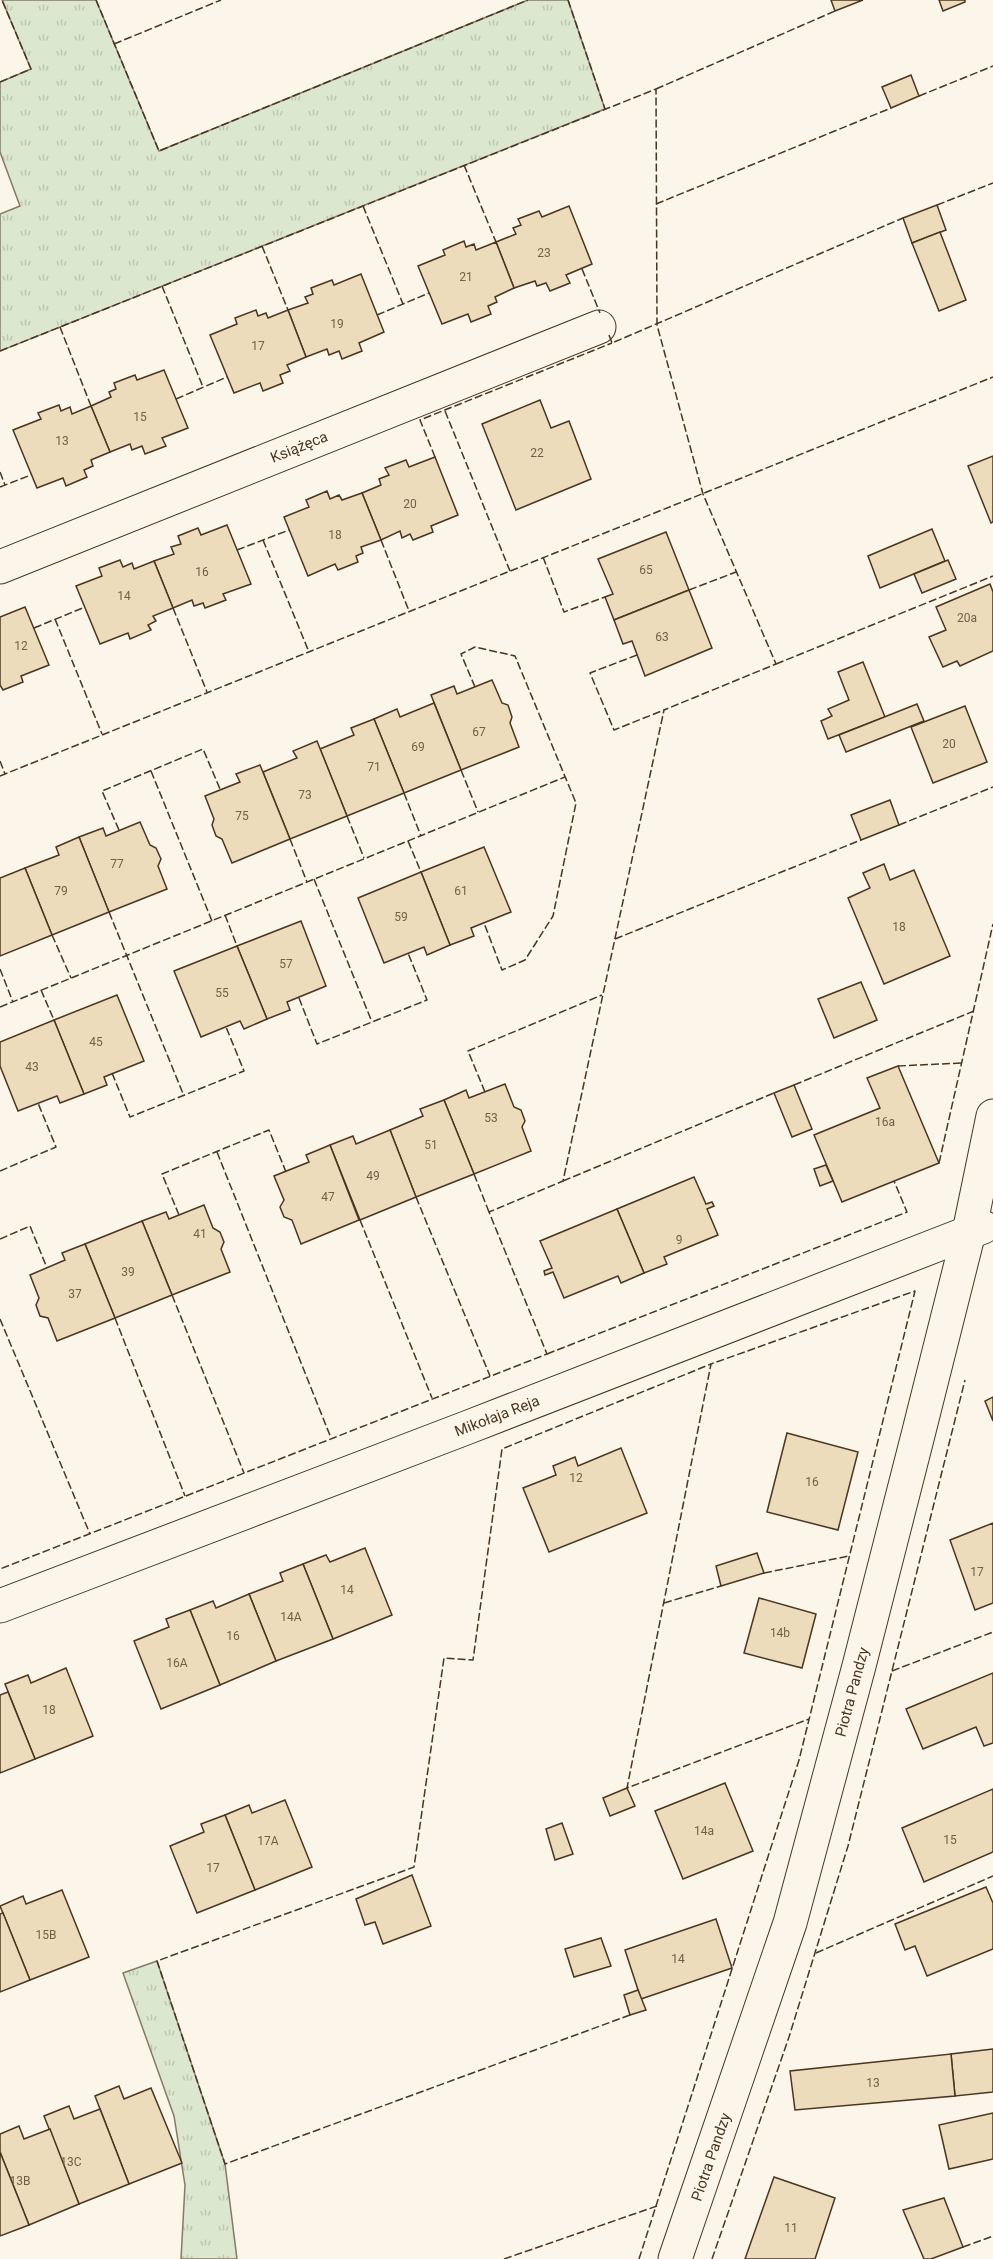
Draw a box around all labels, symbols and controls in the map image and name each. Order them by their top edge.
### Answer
house number: 23 [537,246,551,260]
house number: 21 [459,270,473,284]
house number: 19 [330,317,344,331]
house number: 17 [251,339,265,353]
house number: 15 [133,410,147,424]
street label: Książęca [268,427,330,467]
house number: 13 [55,434,69,448]
house number: 22 [530,446,544,460]
house number: 20 [403,497,417,511]
house number: 18 [328,528,342,542]
house number: 65 [639,563,653,577]
house number: 16 [195,565,209,579]
house number: 14 [117,589,131,603]
house number: 20a [957,611,977,625]
house number: 63 [655,630,669,644]
house number: 12 [14,639,28,653]
house number: 67 [472,725,486,739]
house number: 20 [942,737,956,751]
house number: 69 [411,740,425,754]
house number: 71 [367,760,381,774]
house number: 73 [298,788,312,802]
house number: 75 [235,809,249,823]
house number: 77 [110,857,124,871]
house number: 79 [54,884,68,898]
house number: 61 [454,884,468,898]
house number: 59 [394,910,408,924]
house number: 18 [892,920,906,934]
house number: 57 [279,957,293,971]
house number: 55 [215,986,229,1000]
house number: 45 [89,1035,103,1049]
house number: 43 [25,1060,39,1074]
house number: 53 [484,1111,498,1125]
house number: 16a [875,1115,895,1129]
house number: 51 [424,1138,438,1152]
house number: 49 [366,1169,380,1183]
house number: 47 [321,1190,335,1204]
house number: 41 [193,1227,207,1241]
house number: 9 [676,1233,682,1247]
house number: 39 [121,1265,135,1279]
house number: 37 [68,1287,82,1301]
street label: Mikołaja Reja [452,1392,542,1440]
house number: 12 [569,1471,583,1485]
house number: 16 [805,1475,819,1489]
house number: 17 [970,1565,984,1579]
house number: 14 [340,1583,354,1597]
house number: 14A [280,1610,302,1624]
house number: 14b [770,1626,790,1640]
house number: 16 [226,1629,240,1643]
street label: Piotra Pandzy [831,1645,873,1739]
house number: 16A [166,1656,188,1670]
house number: 18 [42,1703,56,1717]
house number: 14a [694,1824,714,1838]
house number: 15 [943,1833,957,1847]
house number: 17A [257,1834,279,1848]
house number: 17 [206,1861,220,1875]
house number: 15B [36,1928,56,1942]
house number: 14 [671,1952,685,1966]
house number: 13 [866,2076,880,2090]
street label: Piotra Pandzy [688,2111,734,2203]
house number: 13C [60,2155,82,2169]
house number: 13B [10,2174,30,2188]
house number: 11 [784,2221,798,2235]

